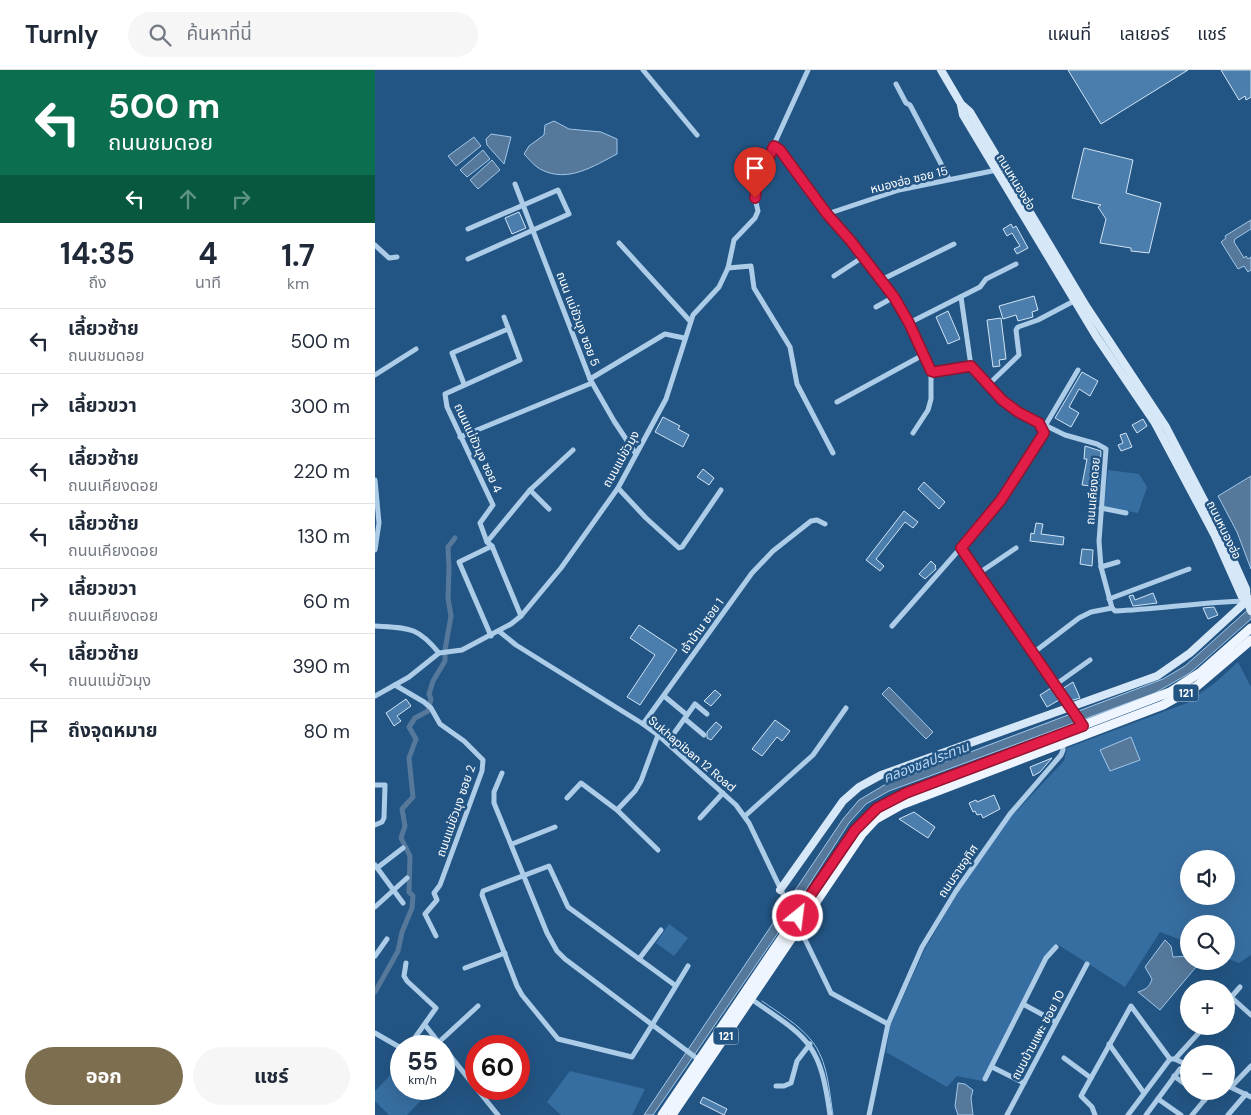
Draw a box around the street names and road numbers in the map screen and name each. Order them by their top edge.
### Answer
street label: ถนนหนองฮ่อ [993,151,1039,213]
street label: หนองฮ่อ ซอย 15 [869,163,949,197]
street label: ถนน แม่ขัวมุง ซอย 5 [553,269,603,369]
street label: ถนนแม่ขัวมุง ซอย 4 [450,401,506,495]
street label: ถนนแม่ขัวมุง [599,428,643,490]
street label: ถนนเคียงดอย [1082,457,1104,525]
street label: ถนนหนองฮ่อ [1203,498,1245,562]
street label: เจ้าบ้าน ซอย 1 [676,595,728,657]
road number: 121 [1173,684,1199,702]
street label: Sukhapiban 12 Road [645,713,739,795]
street label: ถนนแม่ขัวมุง ซอย 2 [433,763,479,859]
street label: ถนนราชอุทิศ [934,841,982,901]
street label: ถนนบ้านแพะ ซอย 10 [1008,987,1068,1083]
road number: 121 [713,1028,739,1044]

